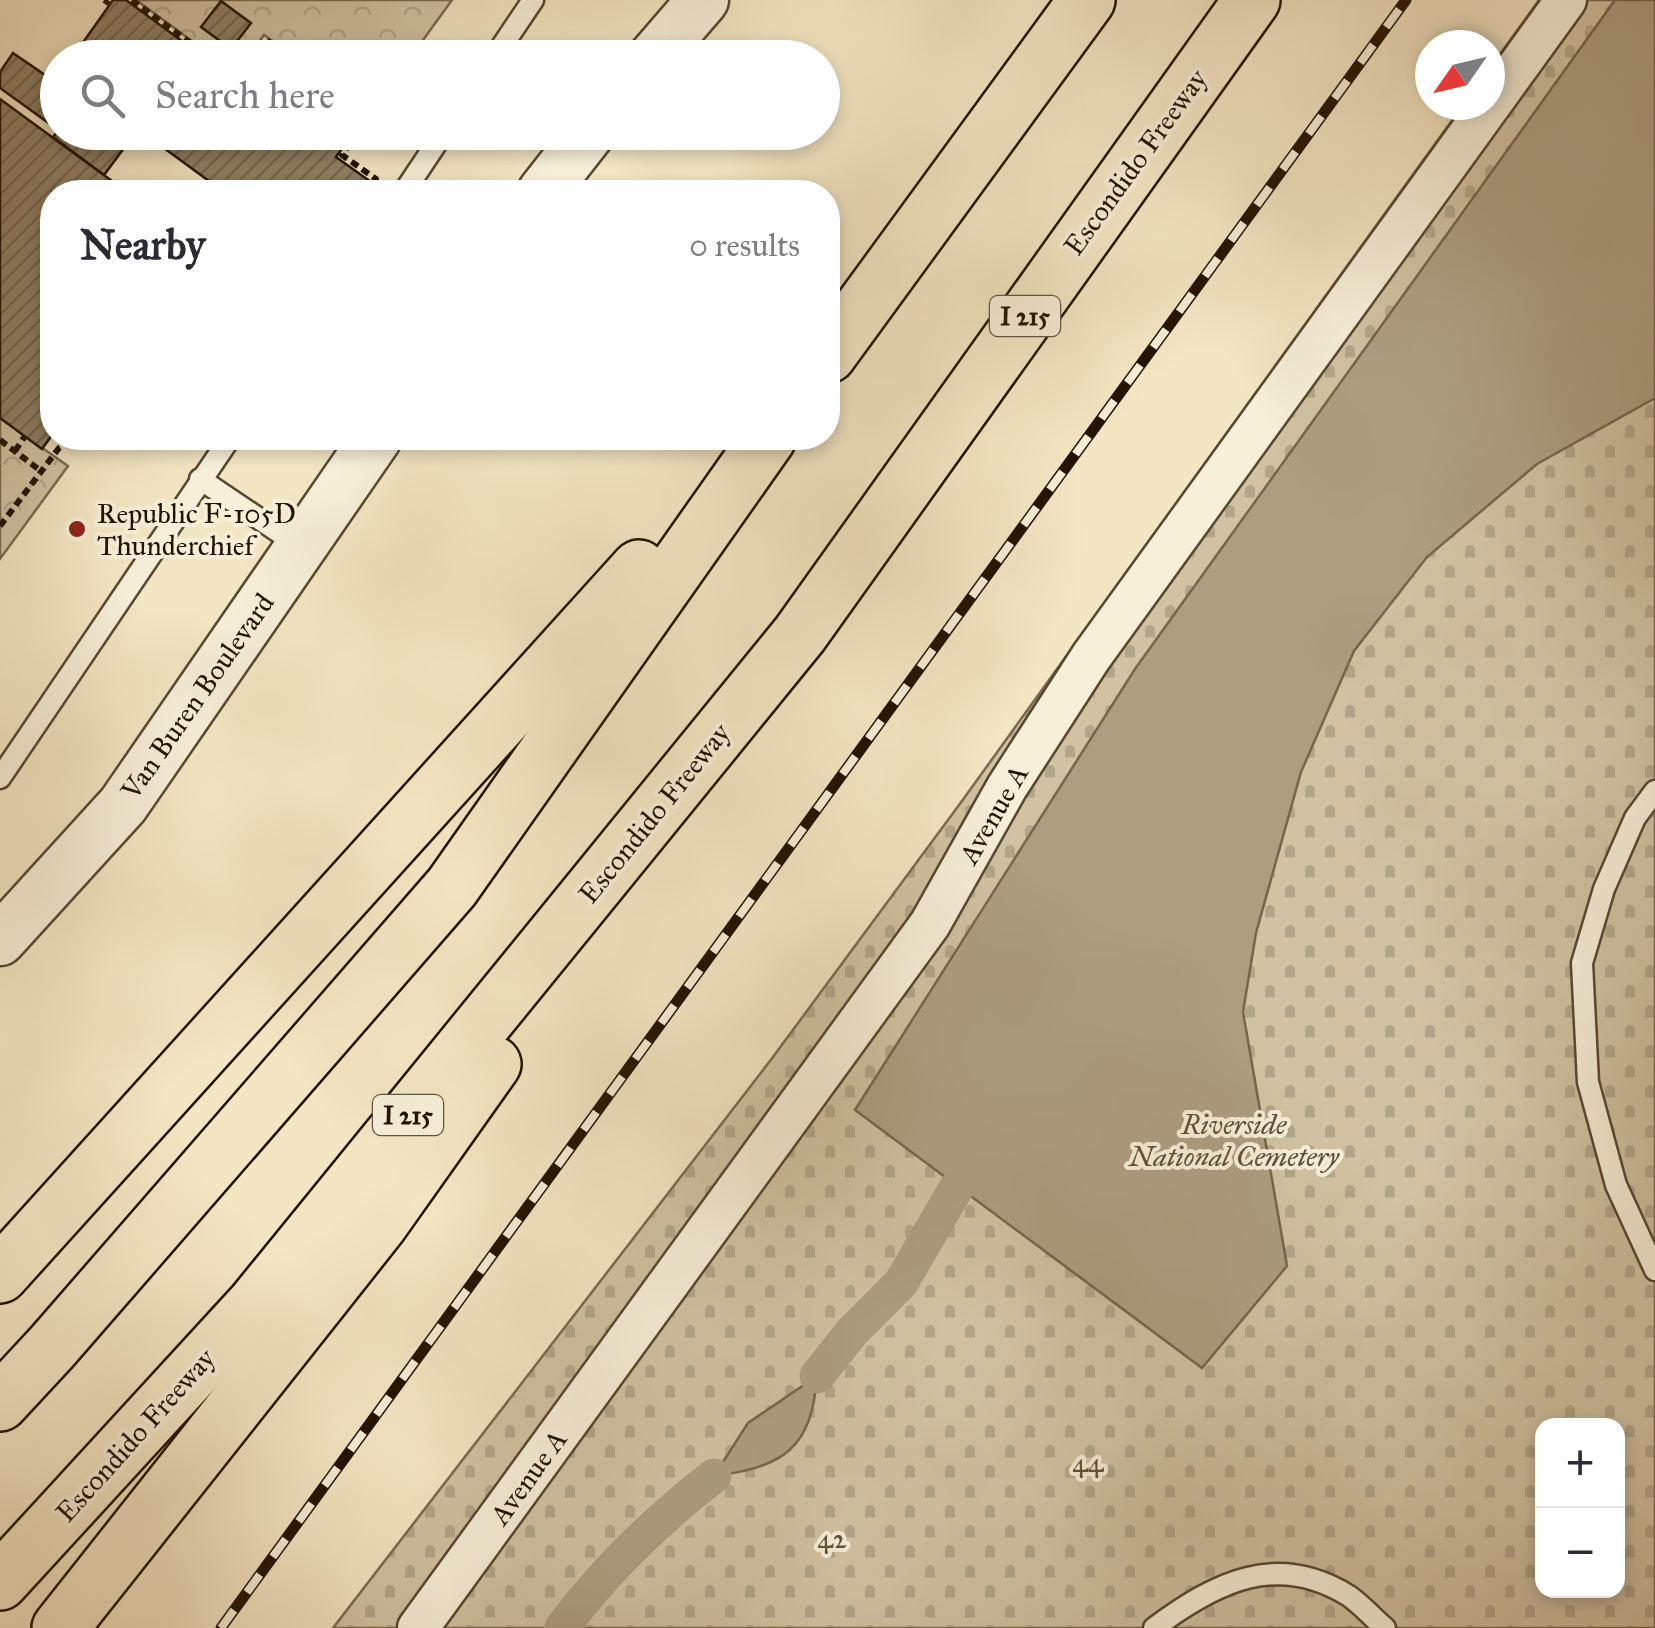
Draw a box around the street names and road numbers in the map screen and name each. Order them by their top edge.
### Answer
street label: Escondido Freeway [1056,62,1215,262]
road number: I 215 [990,296,1060,336]
street label: Van Buren Boulevard [113,587,282,807]
street label: Escondido Freeway [571,715,738,910]
street label: Avenue A [951,758,1036,871]
road number: I 215 [373,1095,443,1135]
street label: Escondido Freeway [48,1341,223,1529]
street label: Avenue A [482,1423,575,1532]

